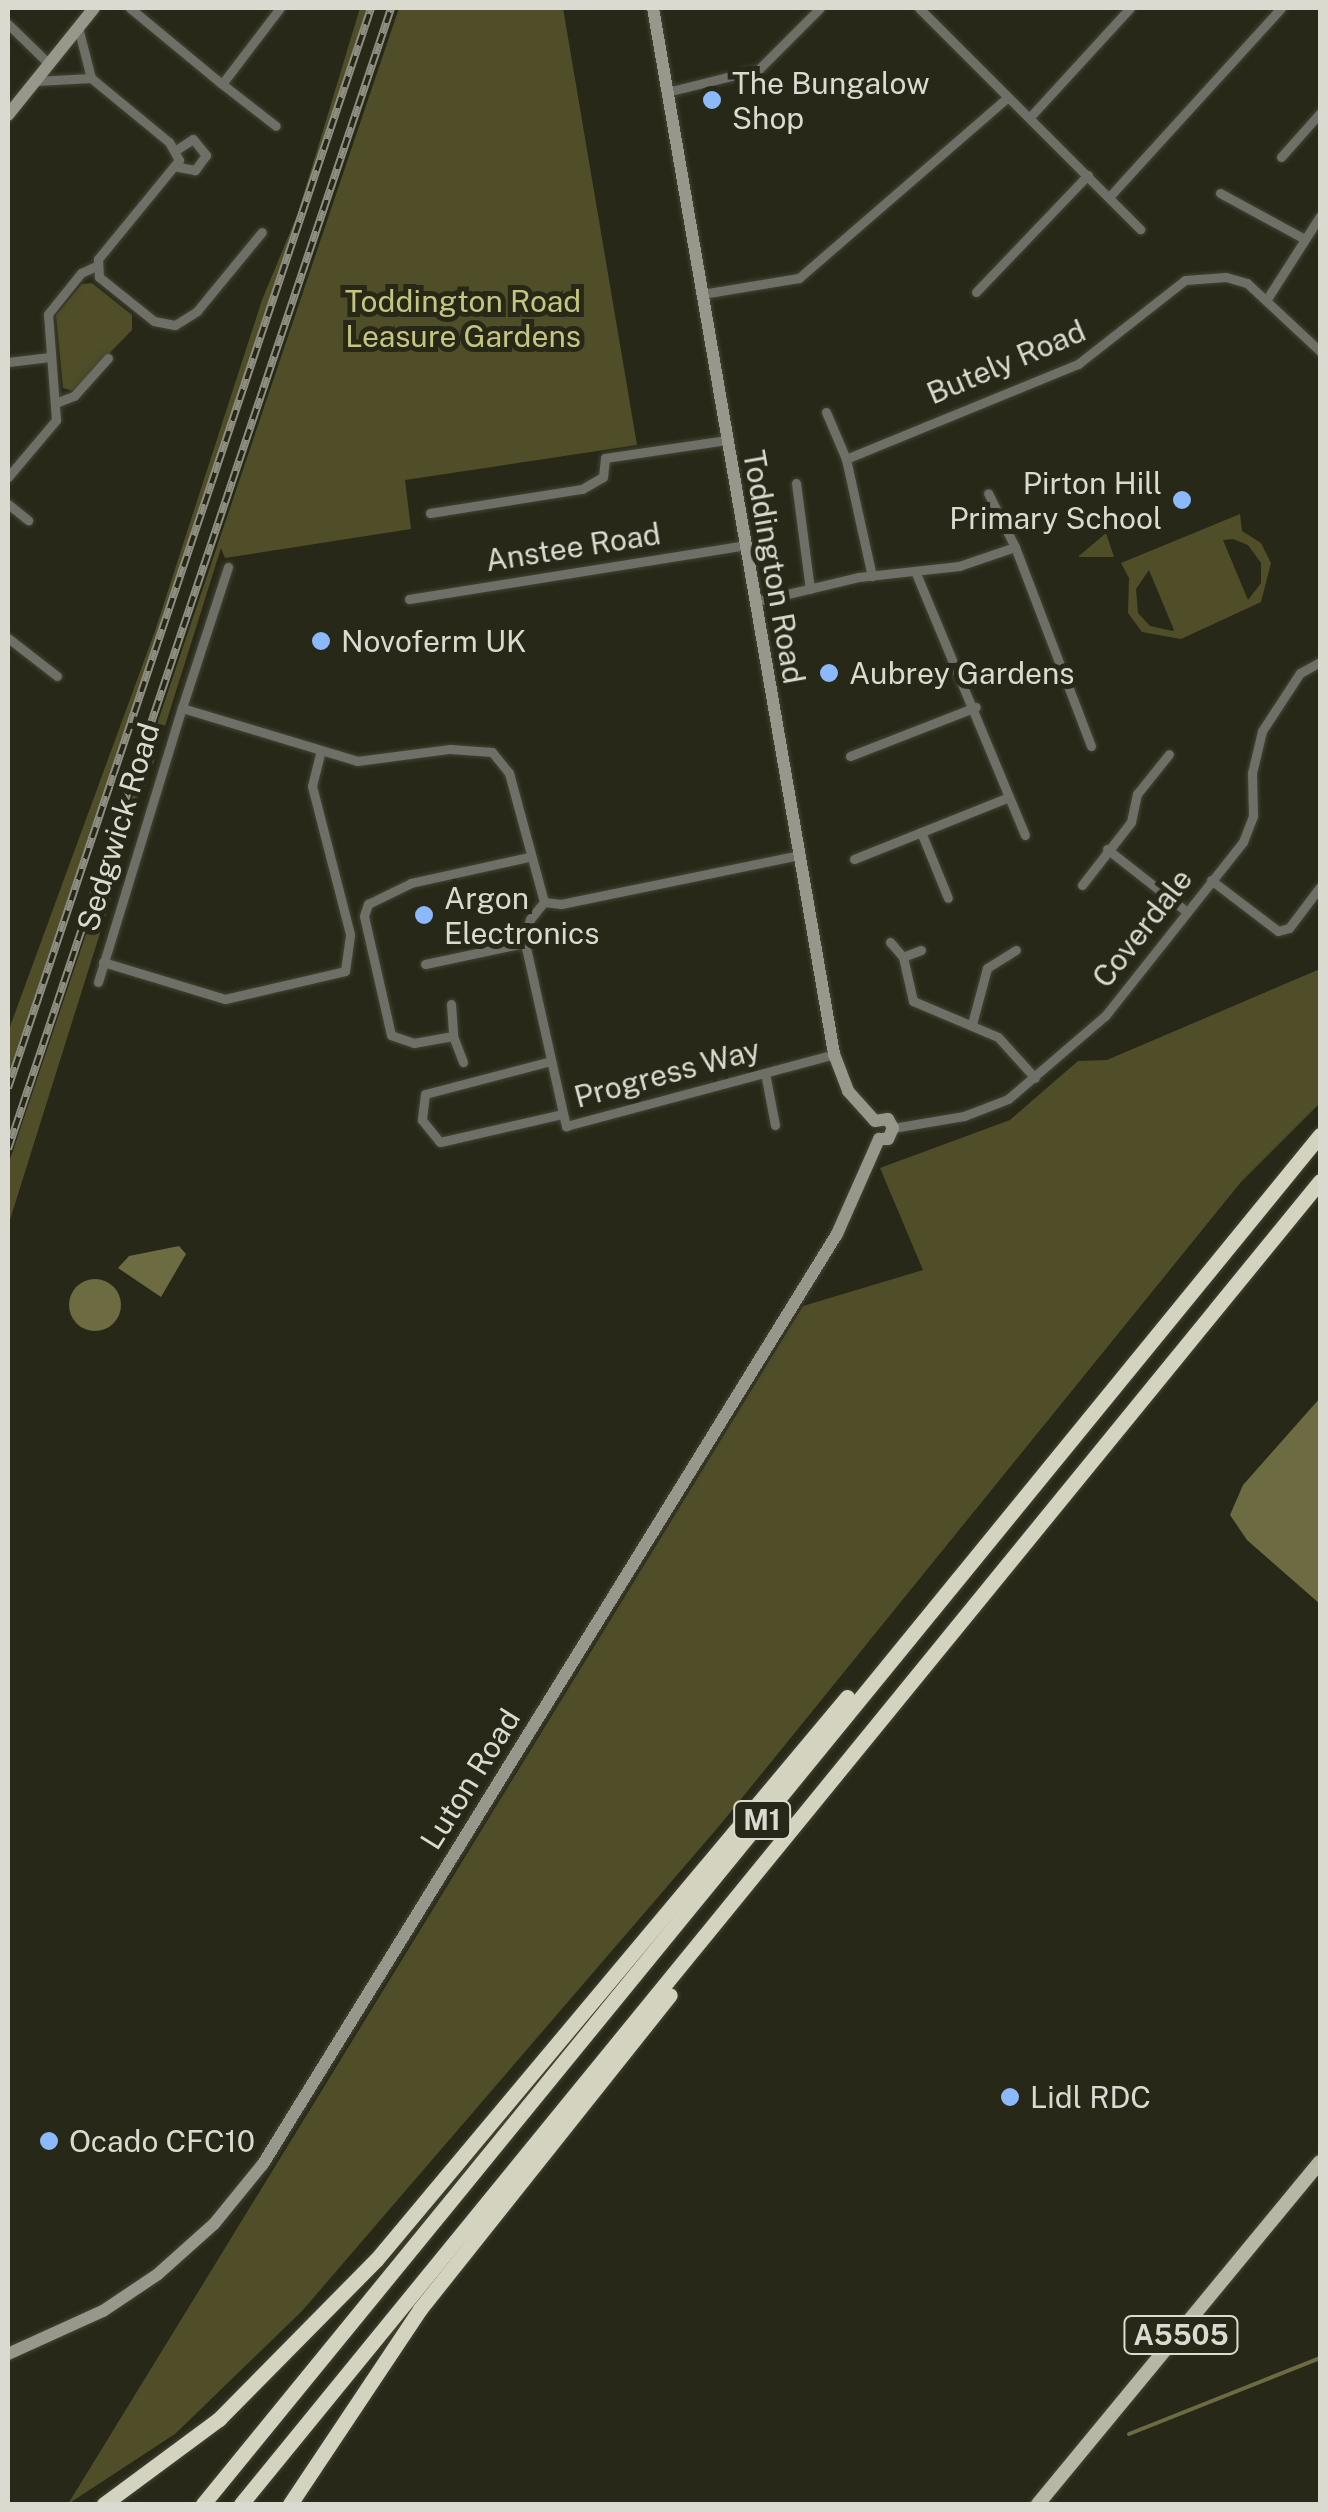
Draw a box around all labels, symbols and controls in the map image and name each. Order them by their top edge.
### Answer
place label: The Bungalow Shop [732,65,930,136]
marker: The Bungalow Shop [701,89,723,111]
park label: Toddington Road Leasure Gardens [345,283,581,354]
street label: Butely Road [921,312,1091,412]
street label: Toddington Road [736,448,812,686]
place label: Pirton Hill Primary School [949,465,1162,536]
marker: Pirton Hill Primary School [1171,489,1193,511]
street label: Anstee Road [483,515,663,579]
place label: Novoferm UK [341,623,526,659]
marker: Novoferm UK [310,630,332,652]
place label: Aubrey Gardens [849,655,1074,691]
marker: Aubrey Gardens [818,662,840,684]
street label: Sedgwick Road [69,719,167,935]
street label: Coverdale [1085,862,1199,994]
place label: Argon Electronics [444,880,599,950]
marker: Argon Electronics [413,904,435,926]
street label: Progress Way [570,1031,764,1115]
street label: Luton Road [413,1702,527,1856]
road number: M1 [732,1797,792,1843]
place label: Lidl RDC [1030,2079,1151,2115]
marker: Lidl RDC [999,2086,1021,2108]
place label: Ocado CFC10 [69,2123,255,2159]
marker: Ocado CFC10 [38,2130,60,2152]
road number: A5505 [1121,2312,1241,2358]

